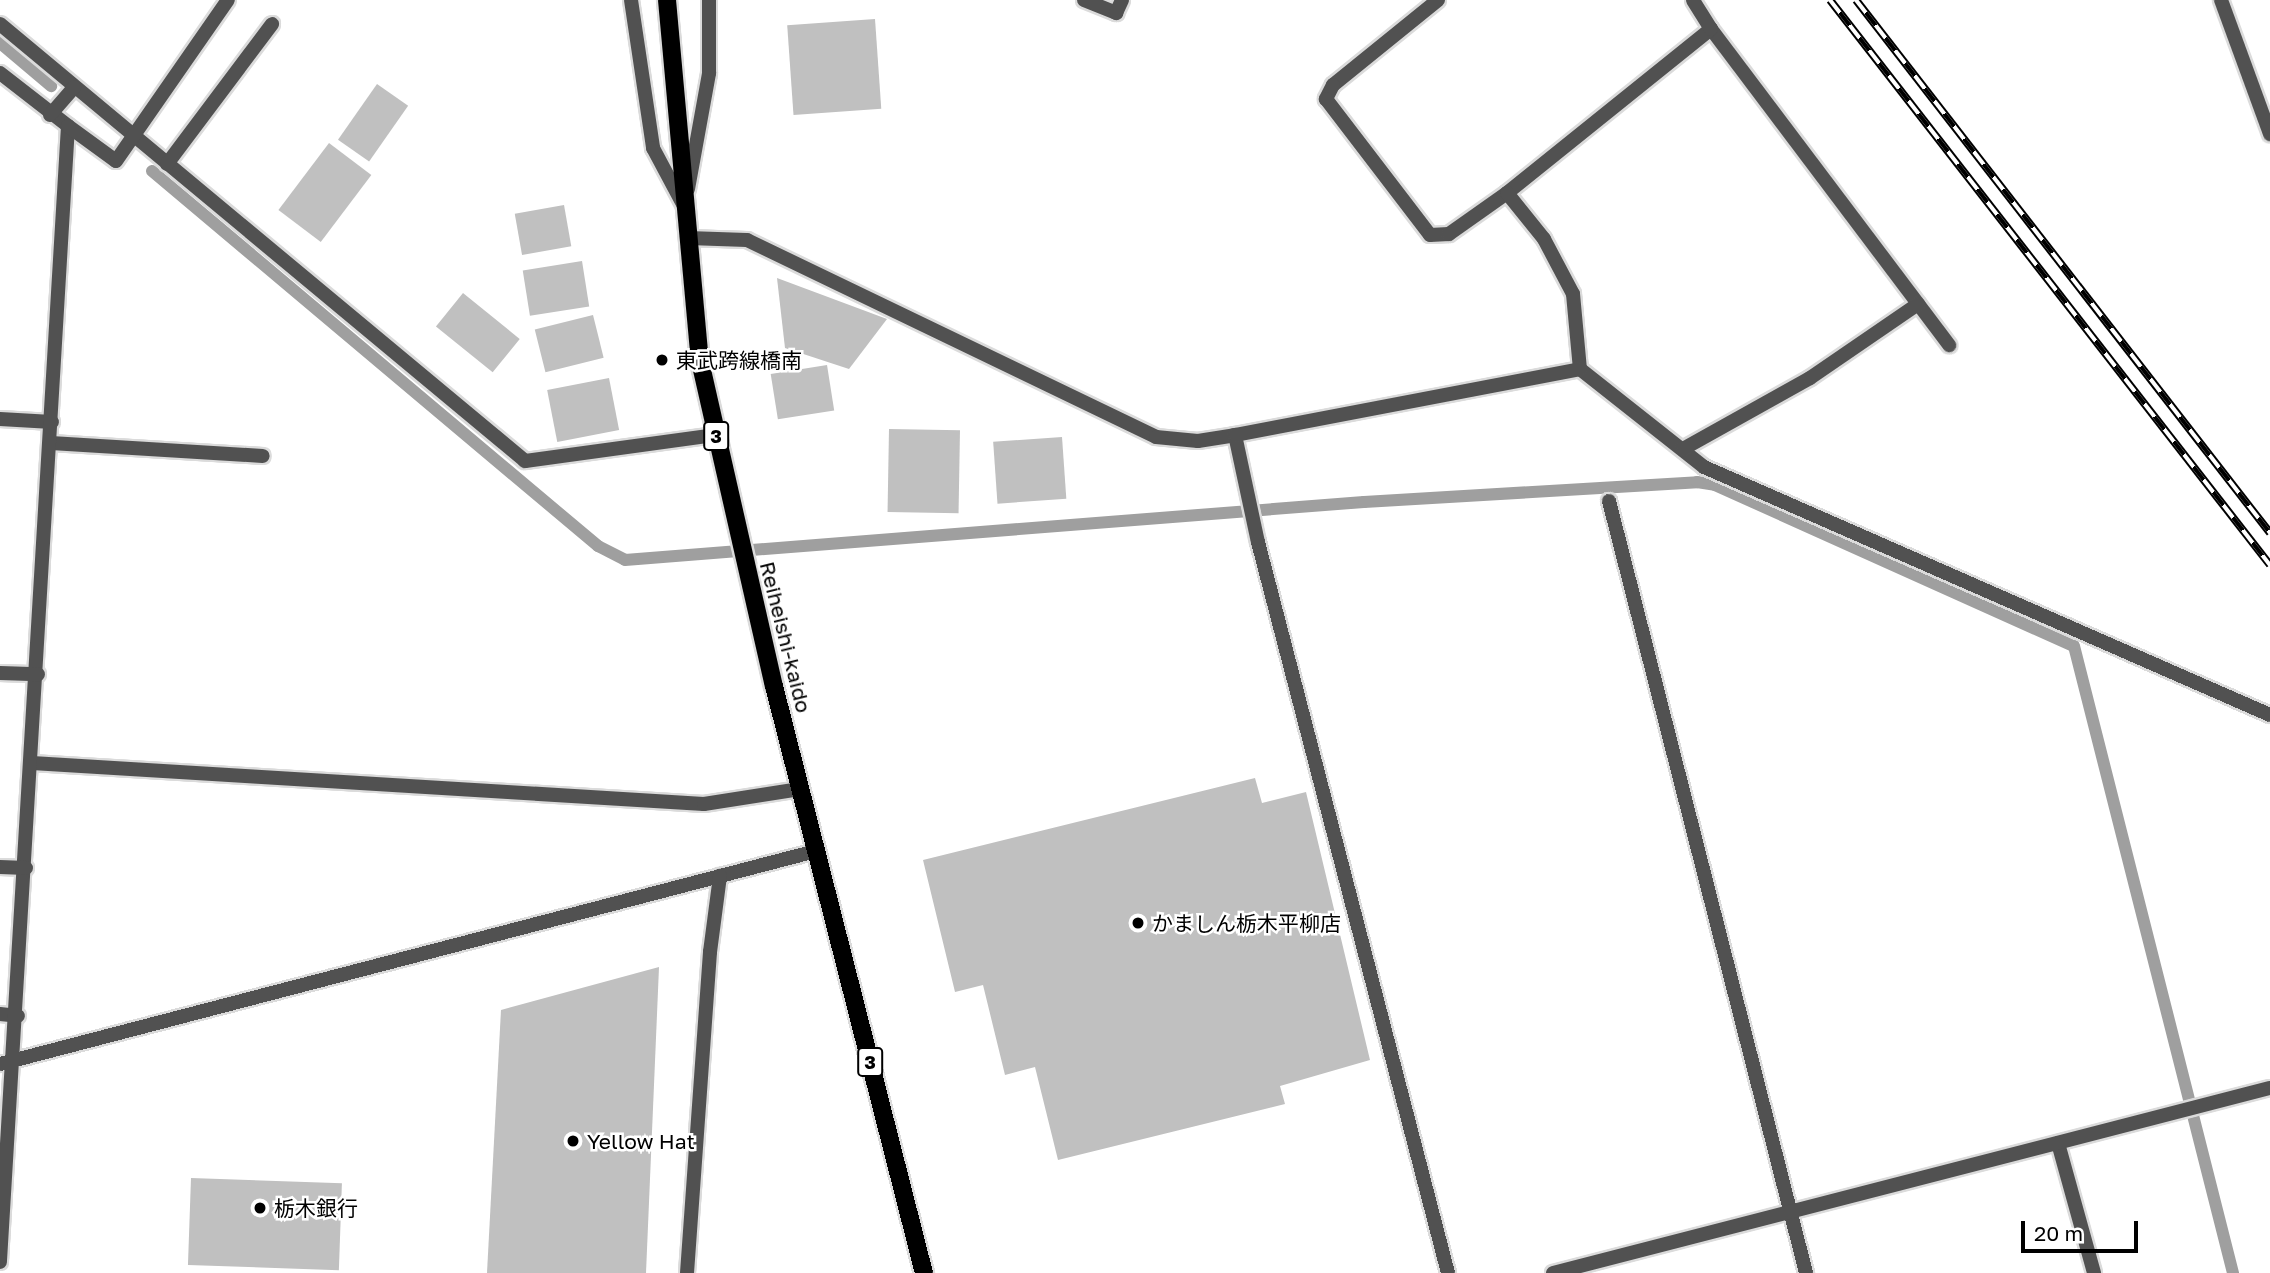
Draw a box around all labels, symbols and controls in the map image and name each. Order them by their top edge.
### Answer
place label: 東武跨線橋南 [676,347,802,373]
marker: 東武跨線橋南 [654,352,670,368]
road number: 3 [702,420,730,452]
street label: Reiheishi-kaido [755,559,817,715]
place label: かましん栃木平柳店 [1152,910,1341,936]
marker: かましん栃木平柳店 [1130,915,1146,931]
road number: 3 [856,1046,884,1078]
place label: Yellow Hat [587,1128,695,1154]
marker: Yellow Hat [565,1133,581,1149]
place label: 栃木銀行 [274,1195,358,1221]
marker: 栃木銀行 [252,1200,268,1216]
scale bar [2025,1206,2142,1250]
text: 20 m [2034,1220,2083,1246]

